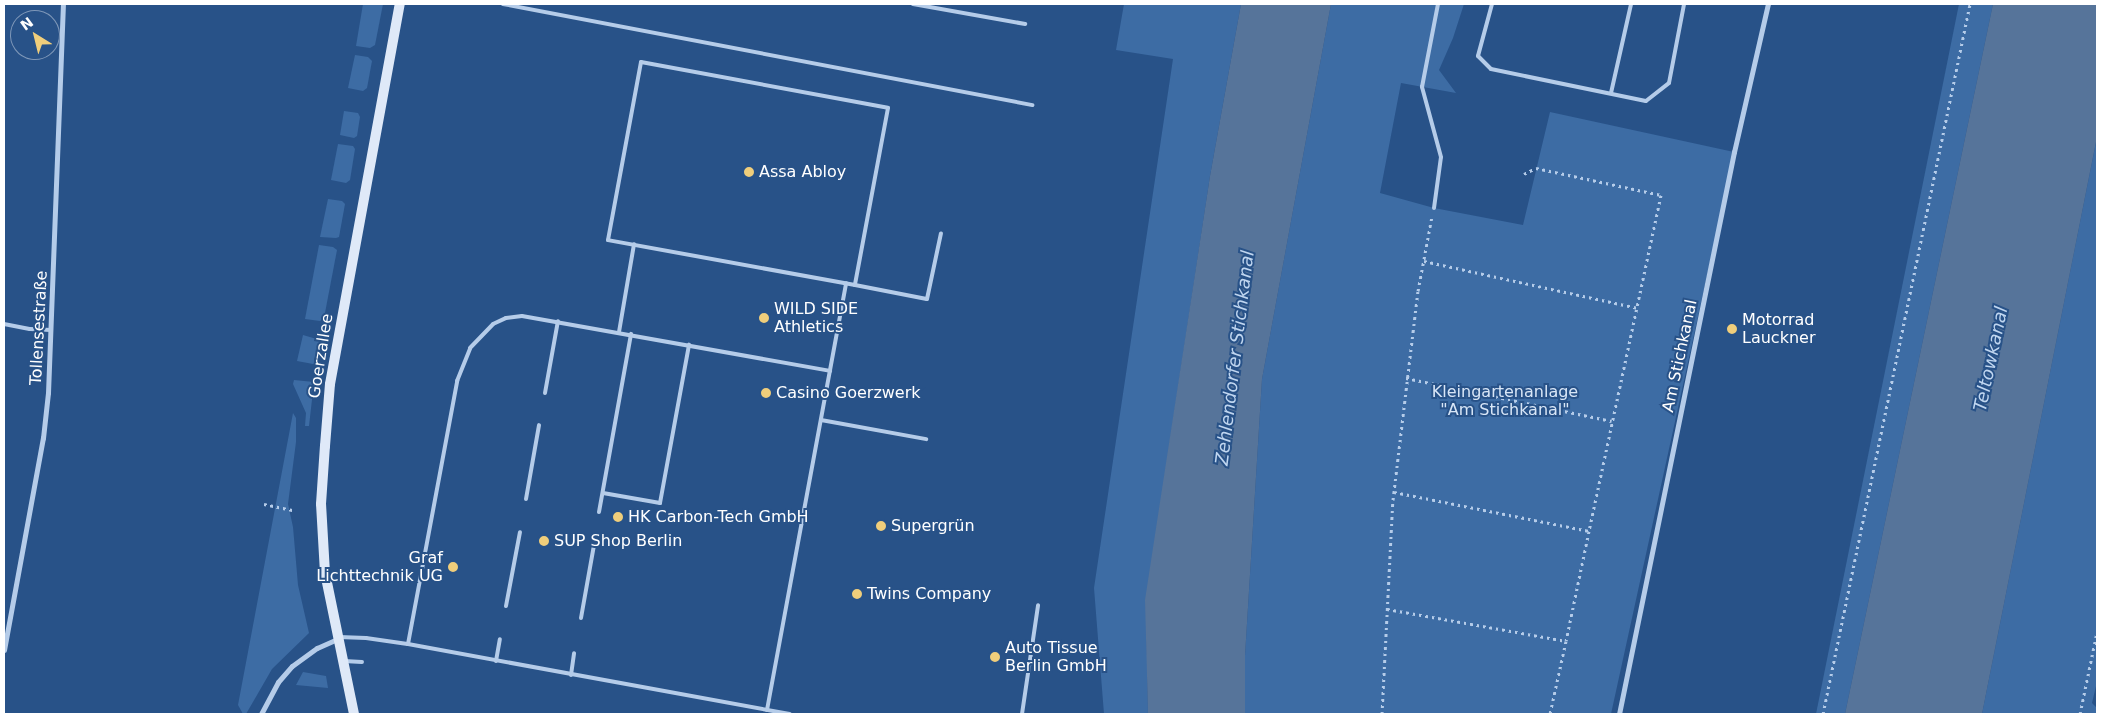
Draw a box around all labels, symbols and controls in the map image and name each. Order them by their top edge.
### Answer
north arrow [10,10,60,60]
text: N [17,14,36,34]
place label: Assa Abloy [759,162,846,182]
marker: Assa Abloy [743,166,755,178]
water label: Zehlendorfer Stichkanal [1211,249,1259,467]
street label: Tollensestraße [26,270,52,386]
street label: Am Stichkanal [1659,298,1701,414]
place label: WILD SIDE Athletics [774,299,858,337]
water label: Teltowkanal [1969,305,2013,413]
place label: Motorrad Lauckner [1742,310,1815,348]
street label: Goerzallee [305,312,337,400]
marker: WILD SIDE Athletics [758,312,770,324]
marker: Motorrad Lauckner [1726,323,1738,335]
park label: Kleingartenanlage "Am Stichkanal" [1432,382,1578,420]
place label: Casino Goerzwerk [776,383,921,403]
marker: Casino Goerzwerk [760,387,772,399]
place label: HK Carbon-Tech GmbH [628,507,809,527]
marker: HK Carbon-Tech GmbH [612,511,624,523]
place label: Supergrün [891,516,975,536]
marker: Supergrün [875,520,887,532]
place label: SUP Shop Berlin [554,531,682,551]
marker: SUP Shop Berlin [538,535,550,547]
place label: Graf Lichttechnik UG [316,548,443,586]
marker: Graf Lichttechnik UG [447,561,459,573]
place label: Twins Company [867,584,991,604]
marker: Twins Company [851,588,863,600]
place label: Auto Tissue Berlin GmbH [1005,638,1107,676]
marker: Auto Tissue Berlin GmbH [989,651,1001,663]

